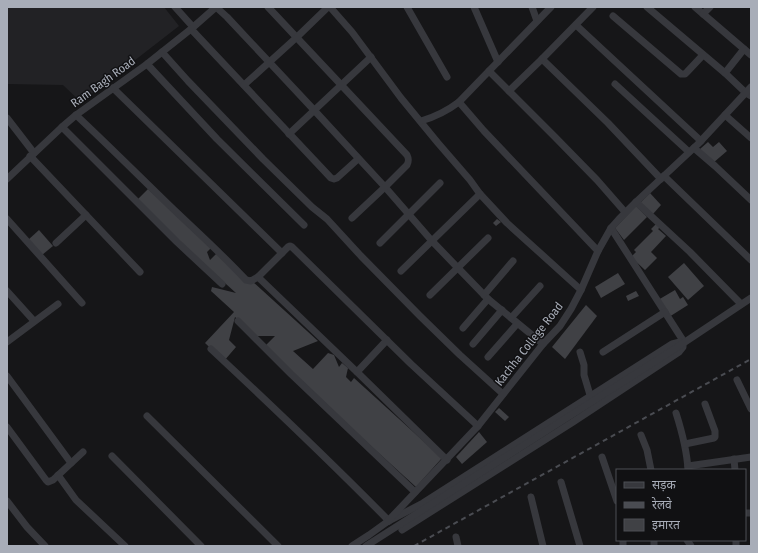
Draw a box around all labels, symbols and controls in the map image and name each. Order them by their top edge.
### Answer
street label: Ram Bagh Road [68,54,138,110]
street label: Kachha College Road [492,299,566,389]
legend [616,469,746,541]
text: सड़क [652,478,677,492]
text: रेलवे [652,497,672,512]
text: इमारत [652,518,681,532]

